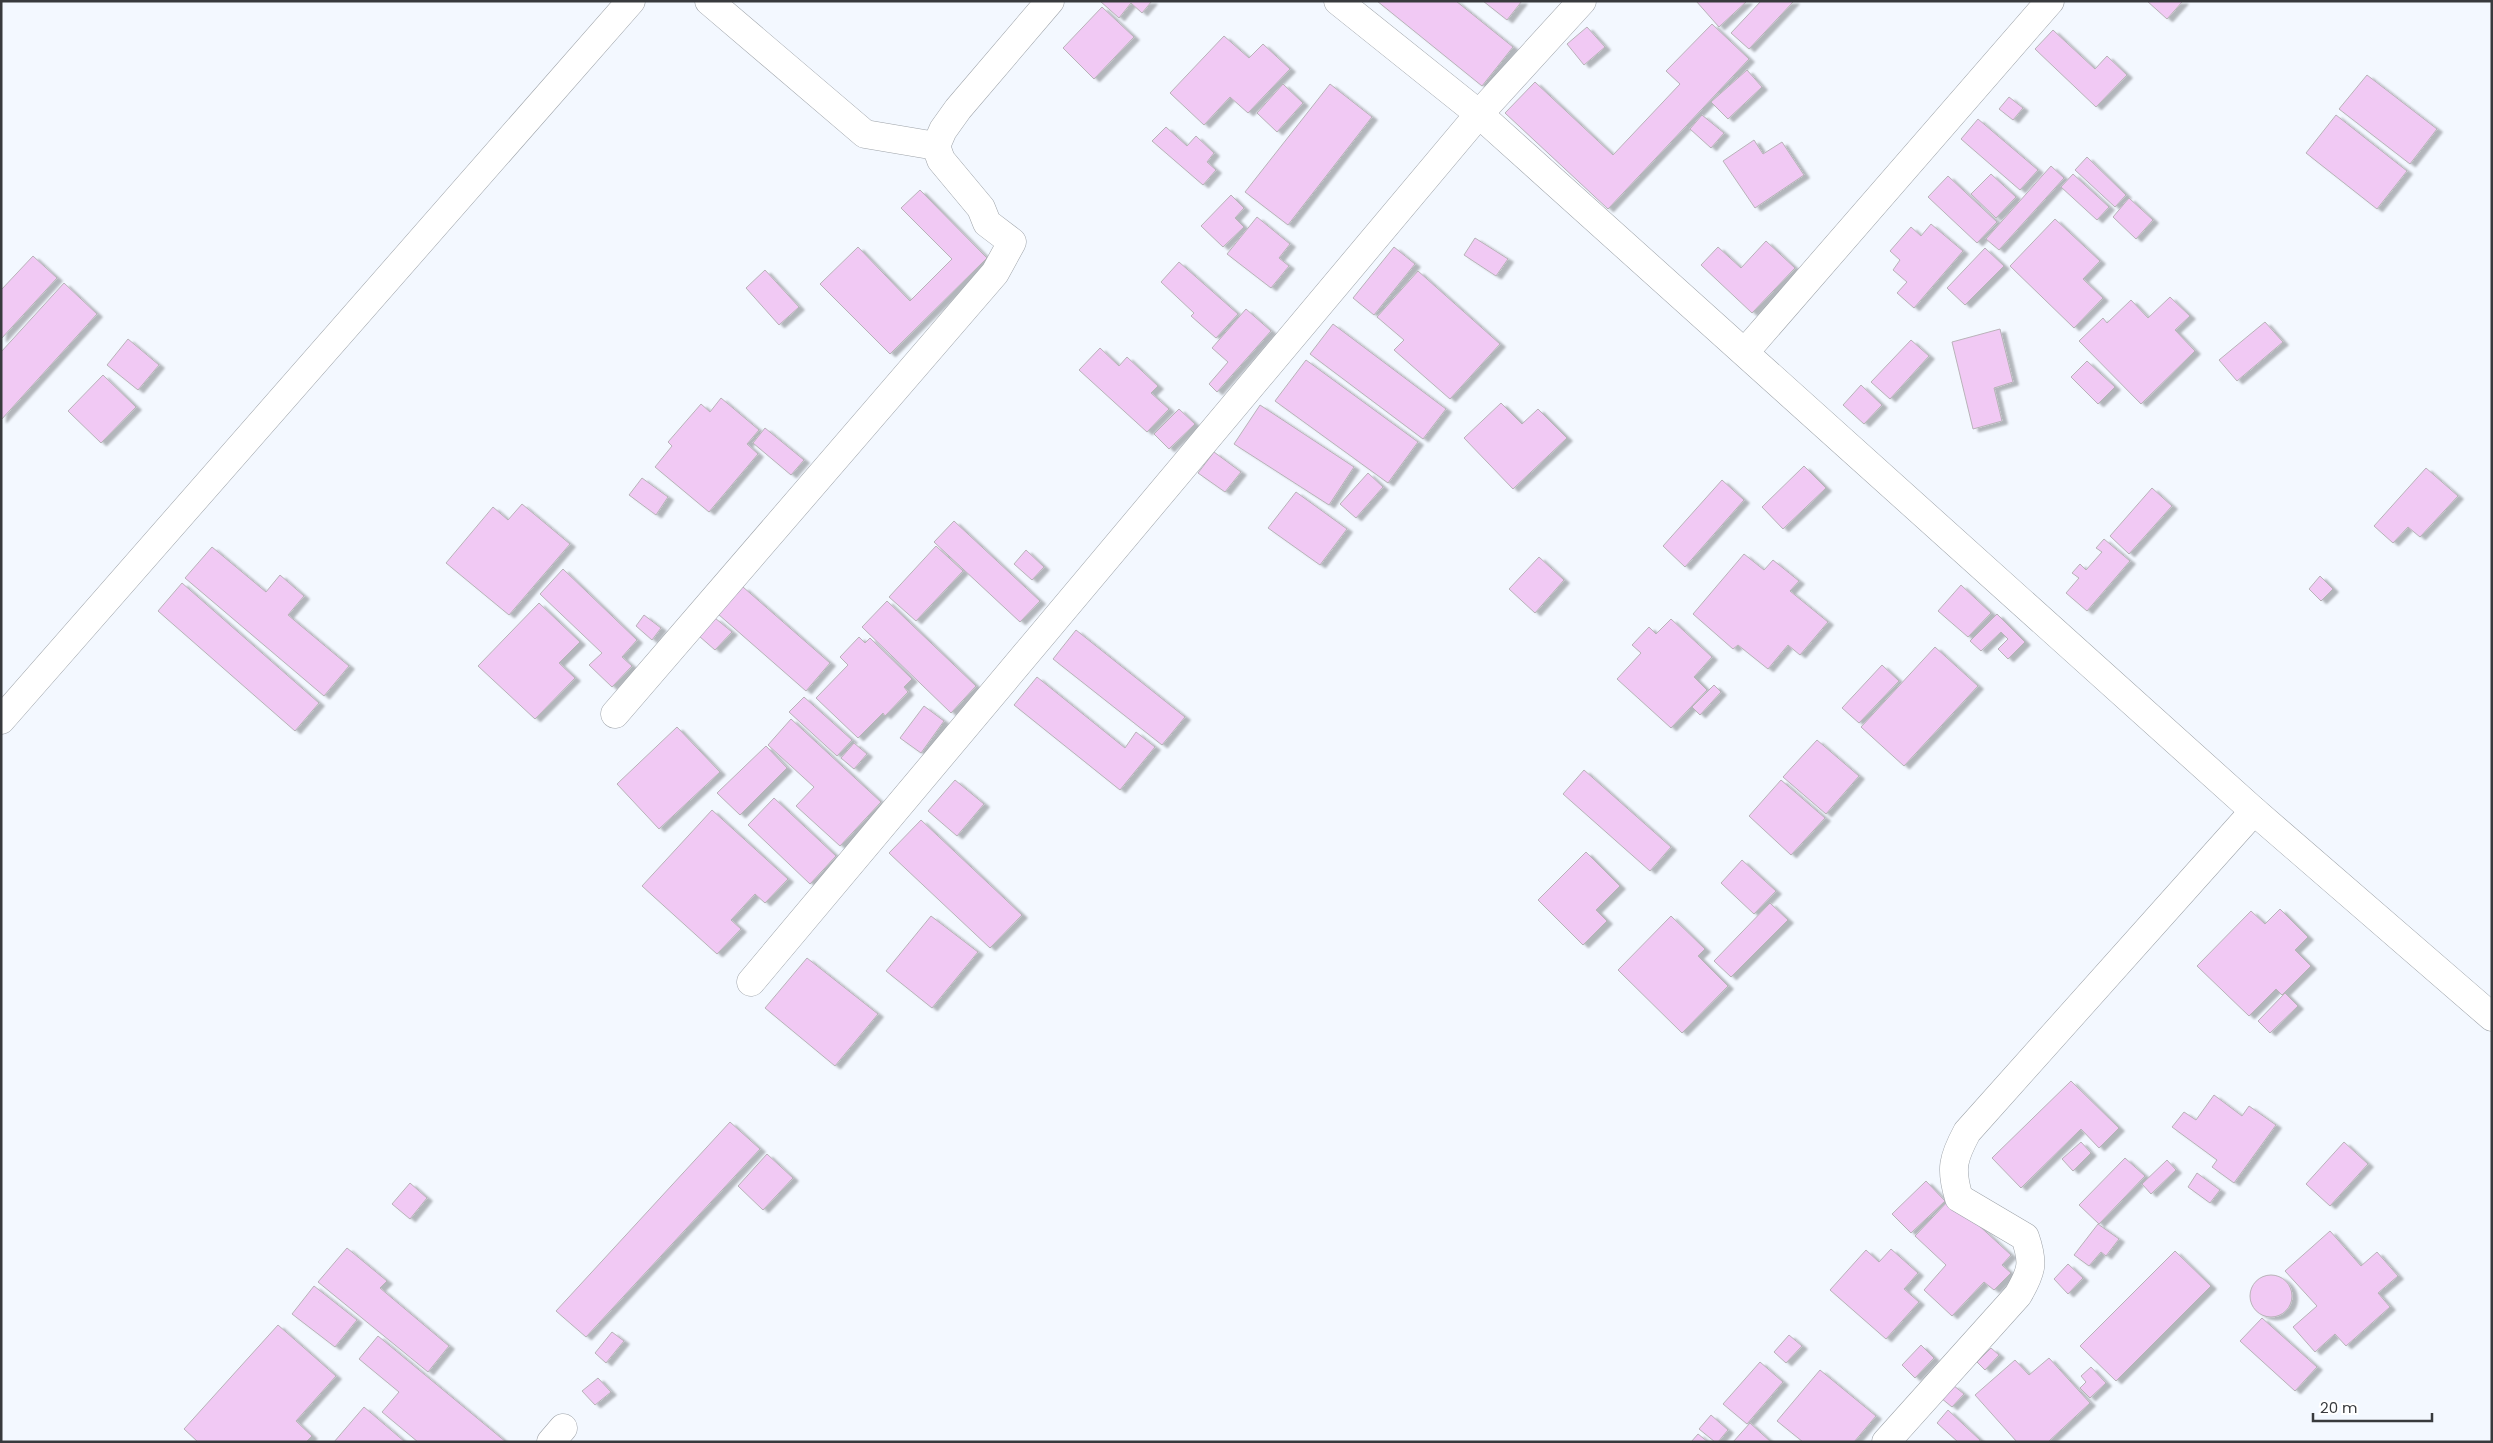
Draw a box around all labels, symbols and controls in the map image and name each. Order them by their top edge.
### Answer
scale bar [2313,1390,2432,1422]
text: 20 m [2320,1397,2358,1418]

